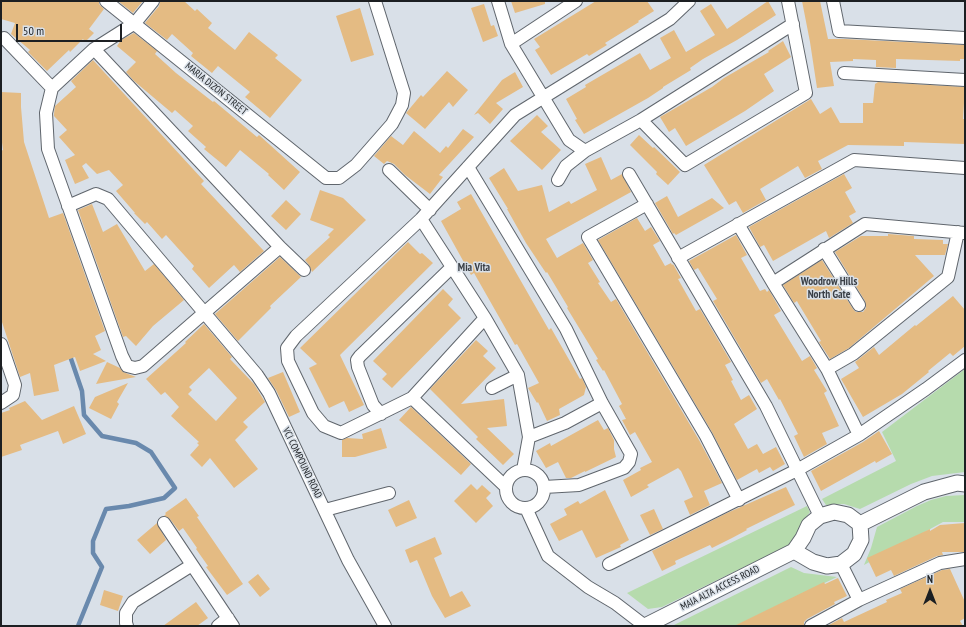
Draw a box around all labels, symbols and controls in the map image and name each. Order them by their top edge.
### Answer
scale bar [18,16,124,42]
text: 50 m [23,23,44,38]
street label: MARIA DIZON STREET [183,60,249,118]
district label: Mia Vita [458,261,490,275]
district label: Woodrow Hills North Gate [801,275,857,301]
street label: VCI COMPOUND ROAD [280,426,324,500]
street label: MAIA ALTA ACCESS ROAD [678,563,762,613]
north arrow [910,571,950,611]
text: N [927,572,933,586]

